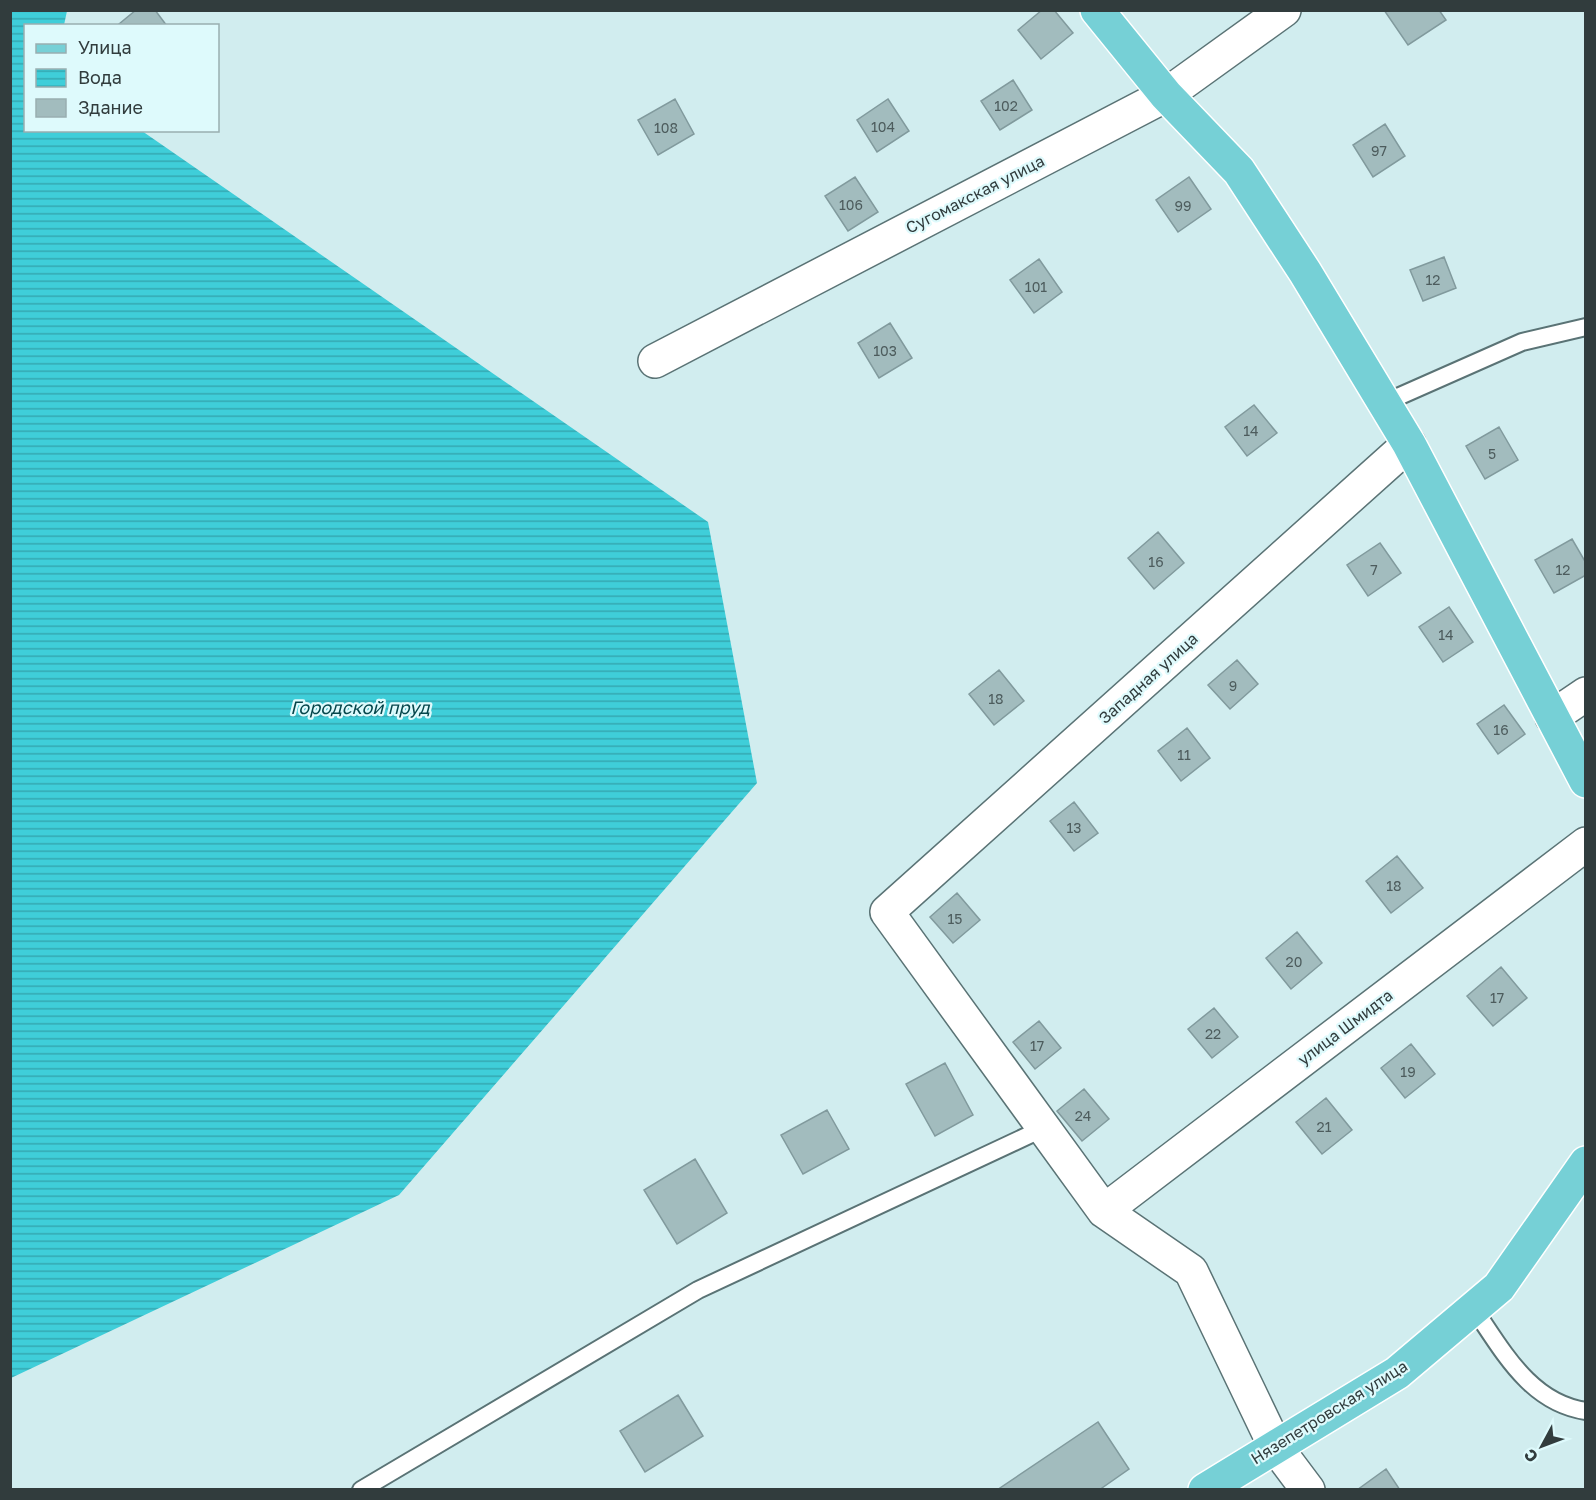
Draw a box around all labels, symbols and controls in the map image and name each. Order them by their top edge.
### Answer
legend [24,24,219,132]
text: Улица [78,36,132,58]
text: Вода [78,66,122,88]
text: Здание [78,96,143,118]
house number: 102 [994,97,1018,114]
house number: 104 [871,118,895,135]
house number: 108 [654,119,678,136]
house number: 97 [1371,142,1387,159]
street label: Сугомакская улица [902,150,1048,238]
house number: 106 [839,196,863,213]
house number: 99 [1175,197,1191,214]
house number: 12 [1426,271,1440,288]
house number: 101 [1025,278,1047,295]
house number: 103 [873,342,897,359]
house number: 14 [1243,422,1259,439]
house number: 5 [1488,445,1496,462]
house number: 16 [1148,553,1164,570]
house number: 7 [1370,561,1378,578]
house number: 12 [1556,561,1570,578]
house number: 14 [1438,626,1454,643]
street label: Западная улица [1094,628,1202,728]
house number: 9 [1229,677,1237,694]
house number: 18 [988,690,1004,707]
water label: Городской пруд [290,696,431,718]
house number: 16 [1493,721,1509,738]
house number: 11 [1177,746,1191,763]
house number: 13 [1067,819,1081,836]
house number: 18 [1386,877,1402,894]
house number: 15 [948,910,962,927]
house number: 20 [1286,953,1302,970]
street label: улица Шмидта [1294,985,1396,1069]
house number: 17 [1490,989,1504,1006]
house number: 22 [1205,1025,1221,1042]
house number: 17 [1030,1037,1044,1054]
house number: 19 [1400,1063,1416,1080]
house number: 24 [1075,1107,1091,1124]
house number: 21 [1317,1118,1332,1135]
street label: Нязепетровская улица [1247,1356,1411,1468]
north arrow [1512,1416,1572,1476]
text: С [1519,1445,1542,1467]

